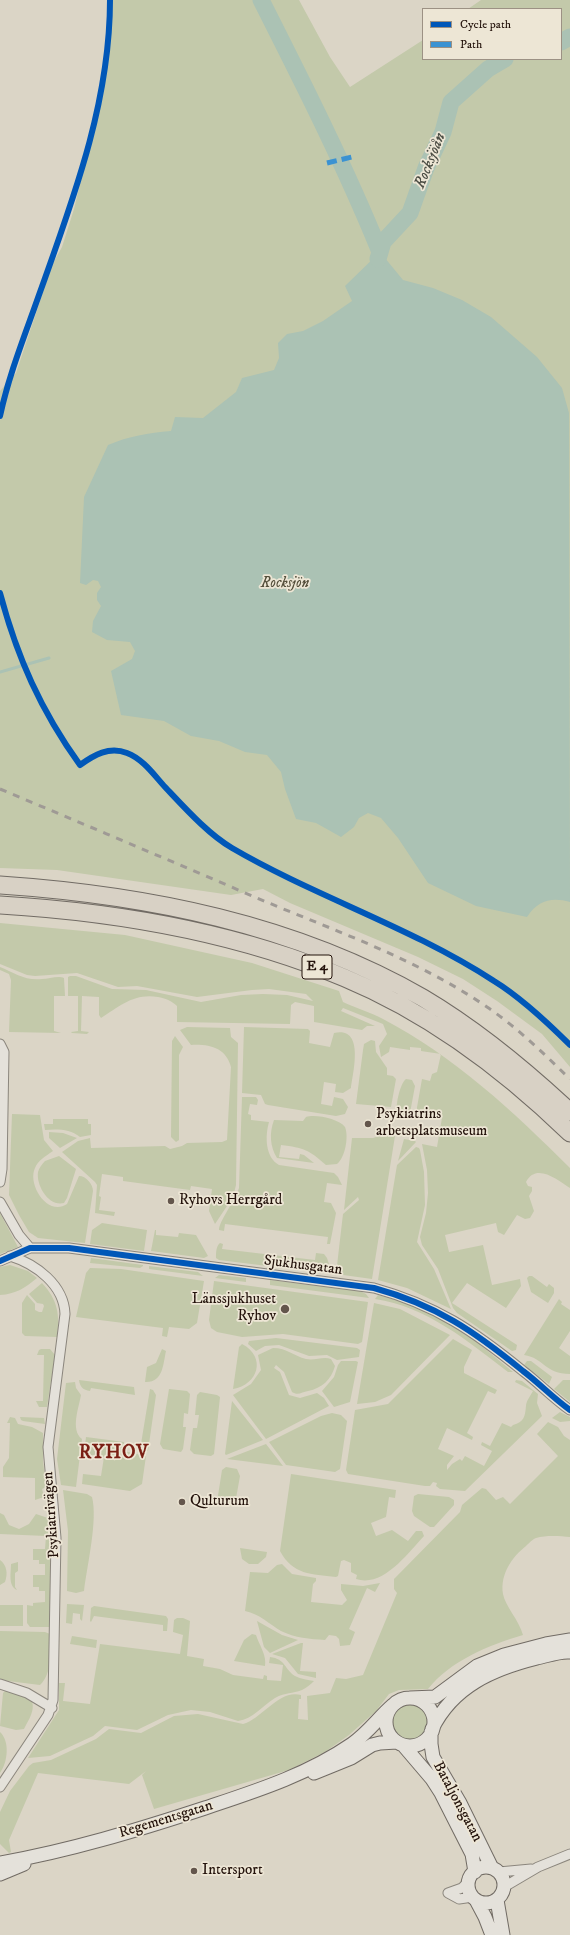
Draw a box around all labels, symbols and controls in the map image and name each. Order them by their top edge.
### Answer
legend [422,8,562,60]
text: Cycle path [460,17,511,32]
text: Path [460,37,482,52]
water label: Rocksjöån [411,130,451,192]
park label: Rocksjön [261,575,309,593]
road number: E 4 [302,955,332,979]
place label: Psykiatrins arbetsplatsmuseum [376,1106,487,1141]
marker: Psykiatrins arbetsplatsmuseum [363,1119,373,1129]
place label: Ryhovs Herrgård [179,1192,282,1210]
marker: Ryhovs Herrgård [166,1196,176,1206]
street label: Sjukhusgatan [263,1252,343,1280]
place label: Länssjukhuset Ryhov [192,1291,276,1326]
marker: Länssjukhuset Ryhov [279,1303,291,1315]
district label: RYHOV [79,1443,149,1465]
street label: Psykiatrivägen [40,1471,64,1559]
place label: Qulturum [190,1493,249,1511]
marker: Qulturum [177,1497,187,1507]
street label: Bataljonsgatan [428,1759,486,1845]
street label: Regementsgatan [117,1797,215,1843]
place label: Intersport [202,1862,263,1880]
marker: Intersport [189,1866,199,1876]

